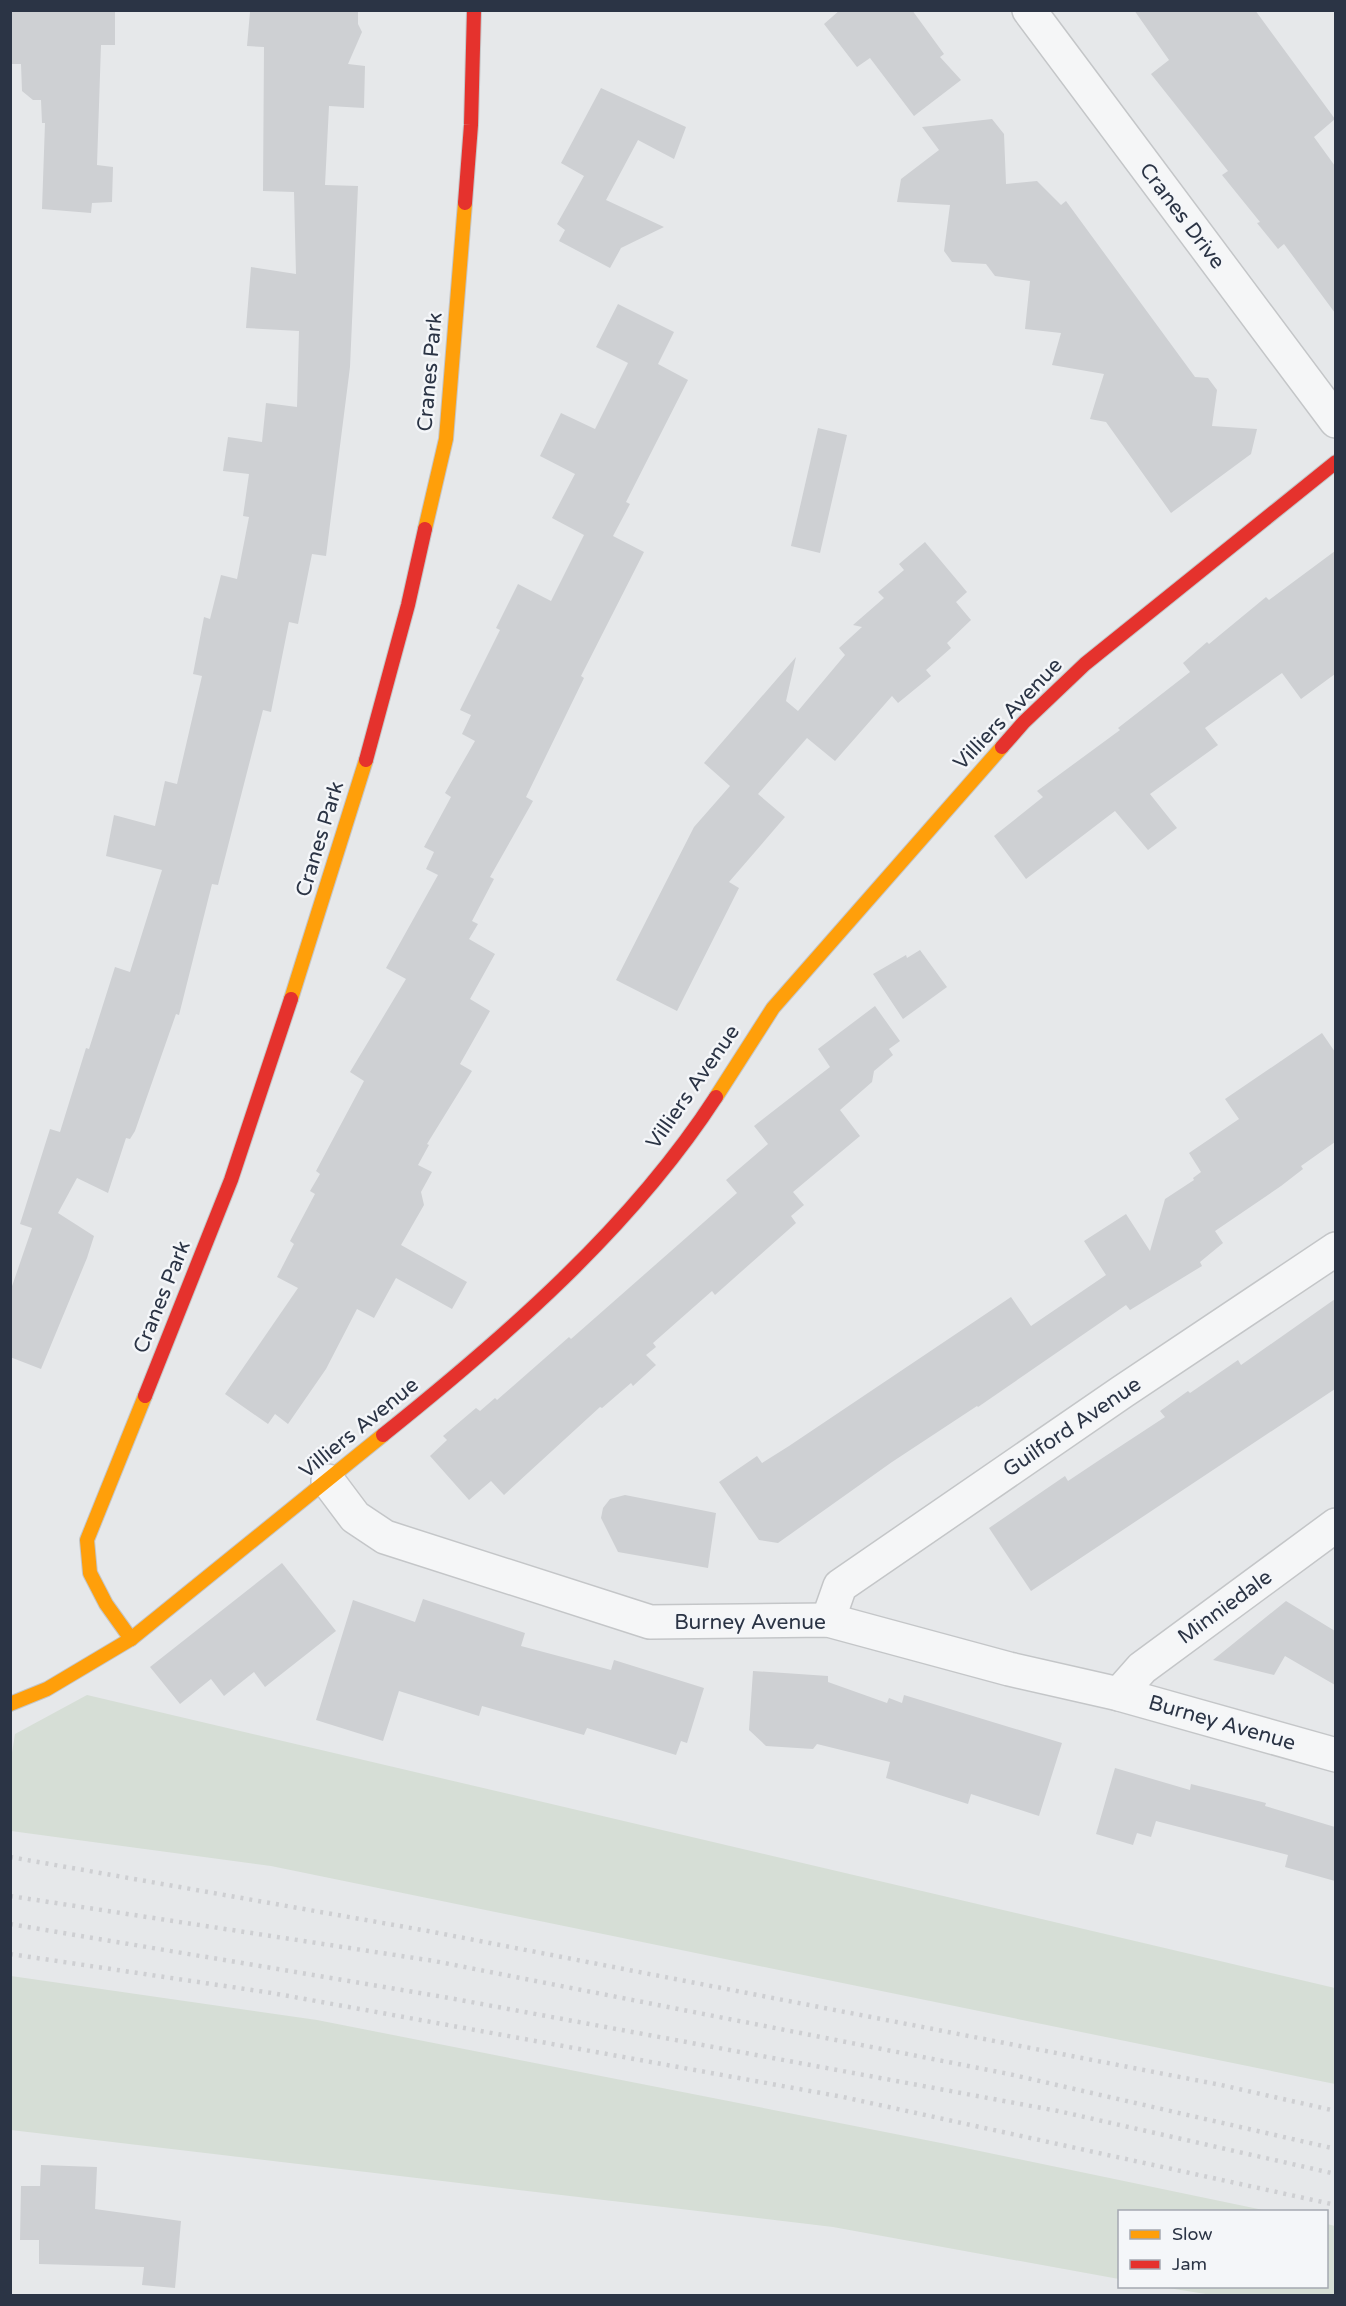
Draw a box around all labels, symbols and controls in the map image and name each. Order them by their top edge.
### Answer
street label: Cranes Drive [1134,158,1230,274]
street label: Cranes Park [412,311,448,433]
street label: Villiers Avenue [948,653,1068,775]
street label: Cranes Park [291,778,349,900]
street label: Villiers Avenue [641,1020,745,1154]
street label: Cranes Park [128,1237,196,1357]
street label: Villiers Avenue [294,1372,424,1484]
street label: Guilford Avenue [998,1372,1146,1482]
street label: Minniedale [1173,1564,1277,1649]
street label: Burney Avenue [674,1610,826,1635]
street label: Burney Avenue [1146,1690,1298,1756]
legend [1118,2210,1328,2288]
text: Slow [1172,2223,1213,2245]
text: Jam [1172,2253,1207,2275]

